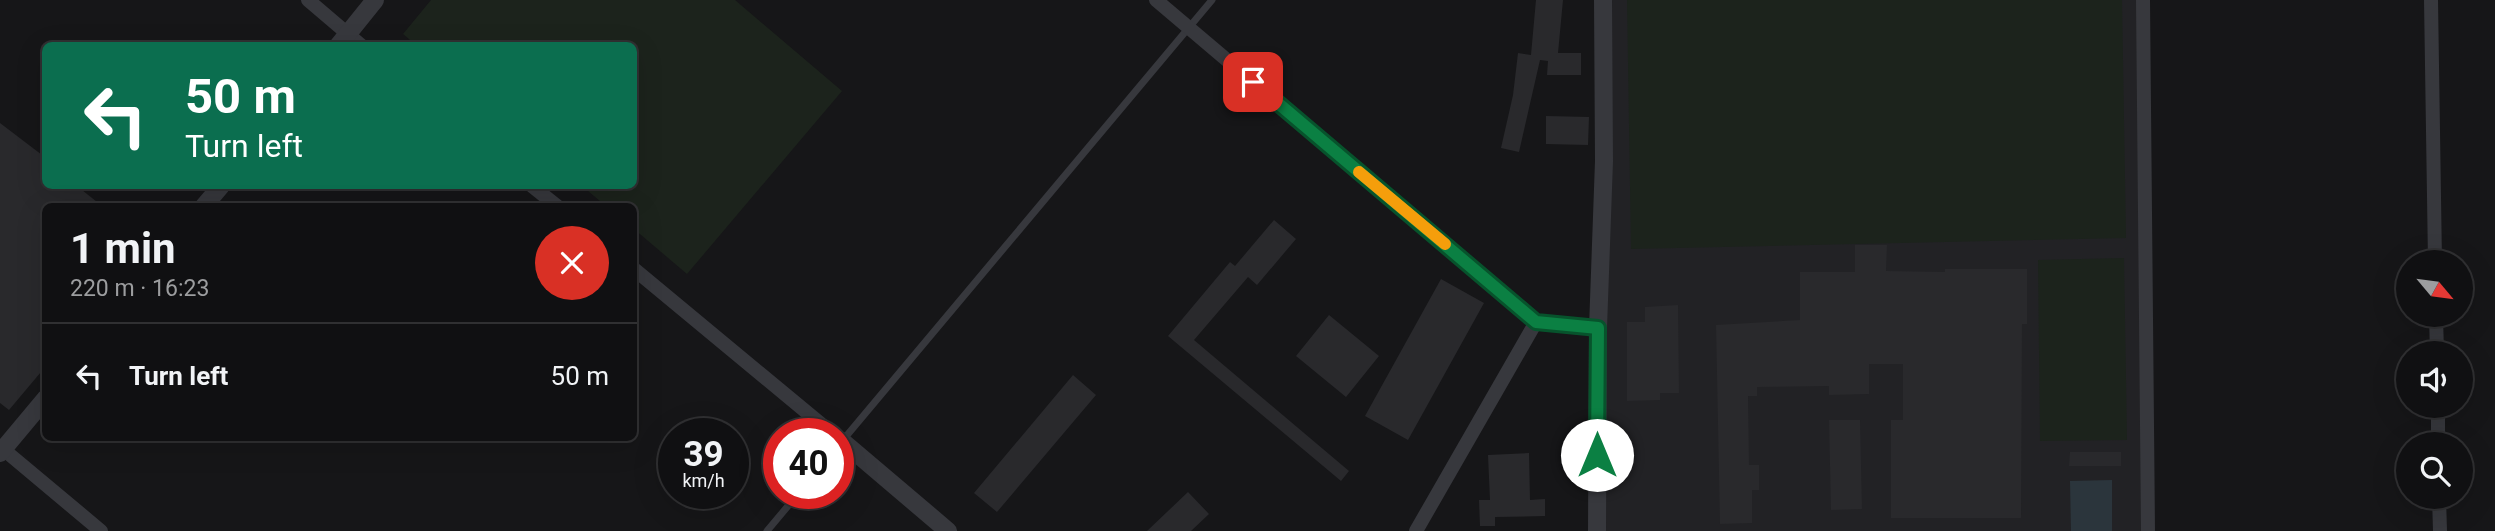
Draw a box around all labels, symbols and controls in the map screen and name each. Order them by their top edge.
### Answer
pin [1223,52,1283,112]
icon: arrive [1234,63,1272,101]
text: 50 m [185,68,296,125]
icon: left [70,70,161,161]
text: Turn left [185,127,303,165]
text: 1 min [70,224,176,273]
button: close [535,226,609,300]
north arrow [2396,250,2473,327]
map controls [2396,250,2473,509]
text: 220 m · 16:23 [70,275,209,302]
button: sound [2396,341,2473,418]
icon: left [70,357,108,395]
text: Turn left [129,361,228,391]
text: 50 m [551,361,609,391]
speed limit sign: 40 [763,418,854,509]
position arrow [1560,418,1634,492]
button: search [2396,432,2473,509]
text: 39 [683,434,724,475]
text: km/h [682,470,725,491]

